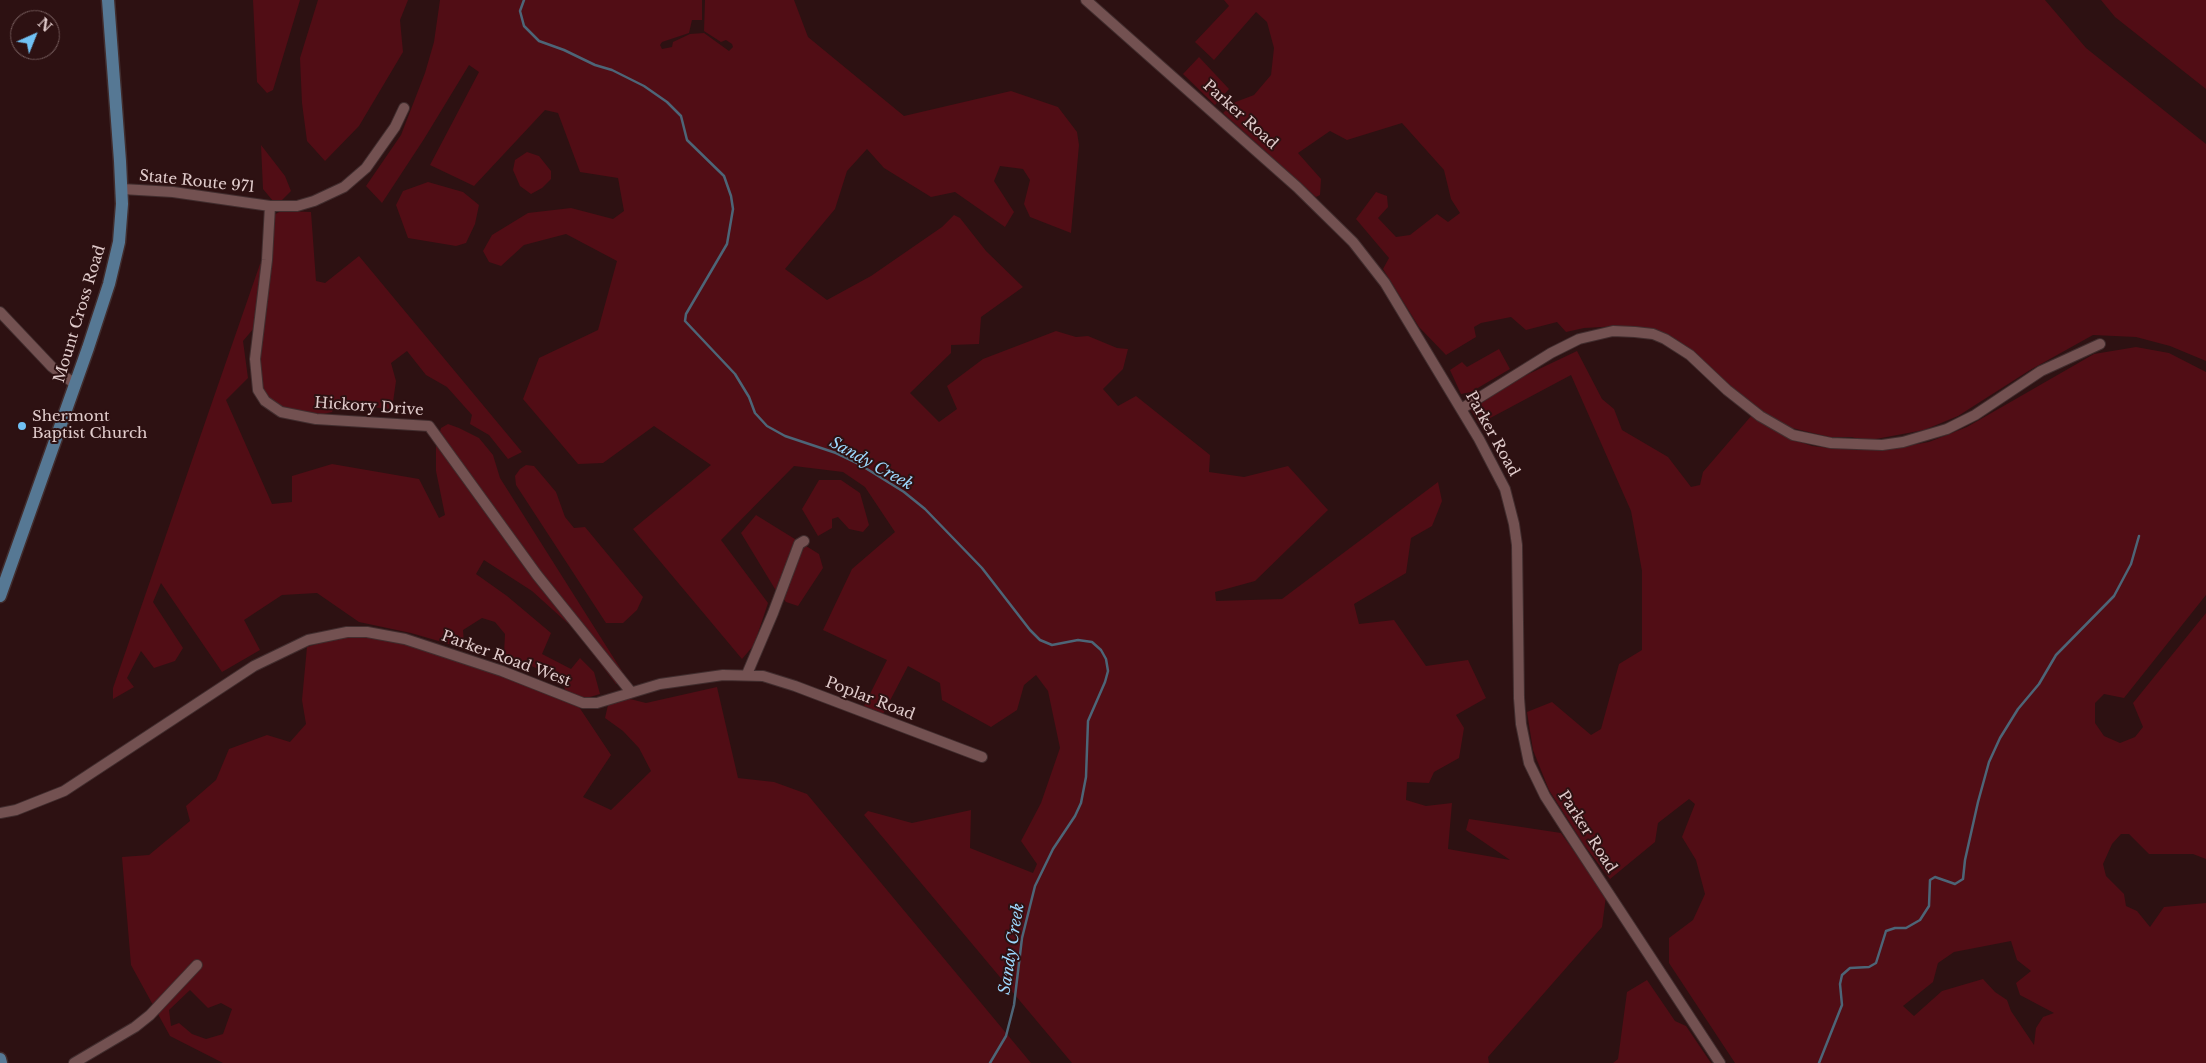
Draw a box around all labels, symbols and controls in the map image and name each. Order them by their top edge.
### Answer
north arrow [10,10,60,60]
text: N [34,14,56,36]
street label: Parker Road [1199,77,1281,153]
street label: State Route 971 [138,167,256,197]
street label: Mount Cross Road [51,243,109,385]
street label: Parker Road [1461,388,1523,480]
street label: Hickory Drive [314,394,424,420]
place label: Shermont Baptist Church [32,408,147,443]
marker: Shermont Baptist Church [16,420,28,432]
water label: Sandy Creek [826,433,916,495]
street label: Parker Road West [439,627,573,691]
street label: Poplar Road [823,674,917,724]
street label: Parker Road [1554,788,1620,876]
water label: Sandy Creek [995,902,1029,996]

